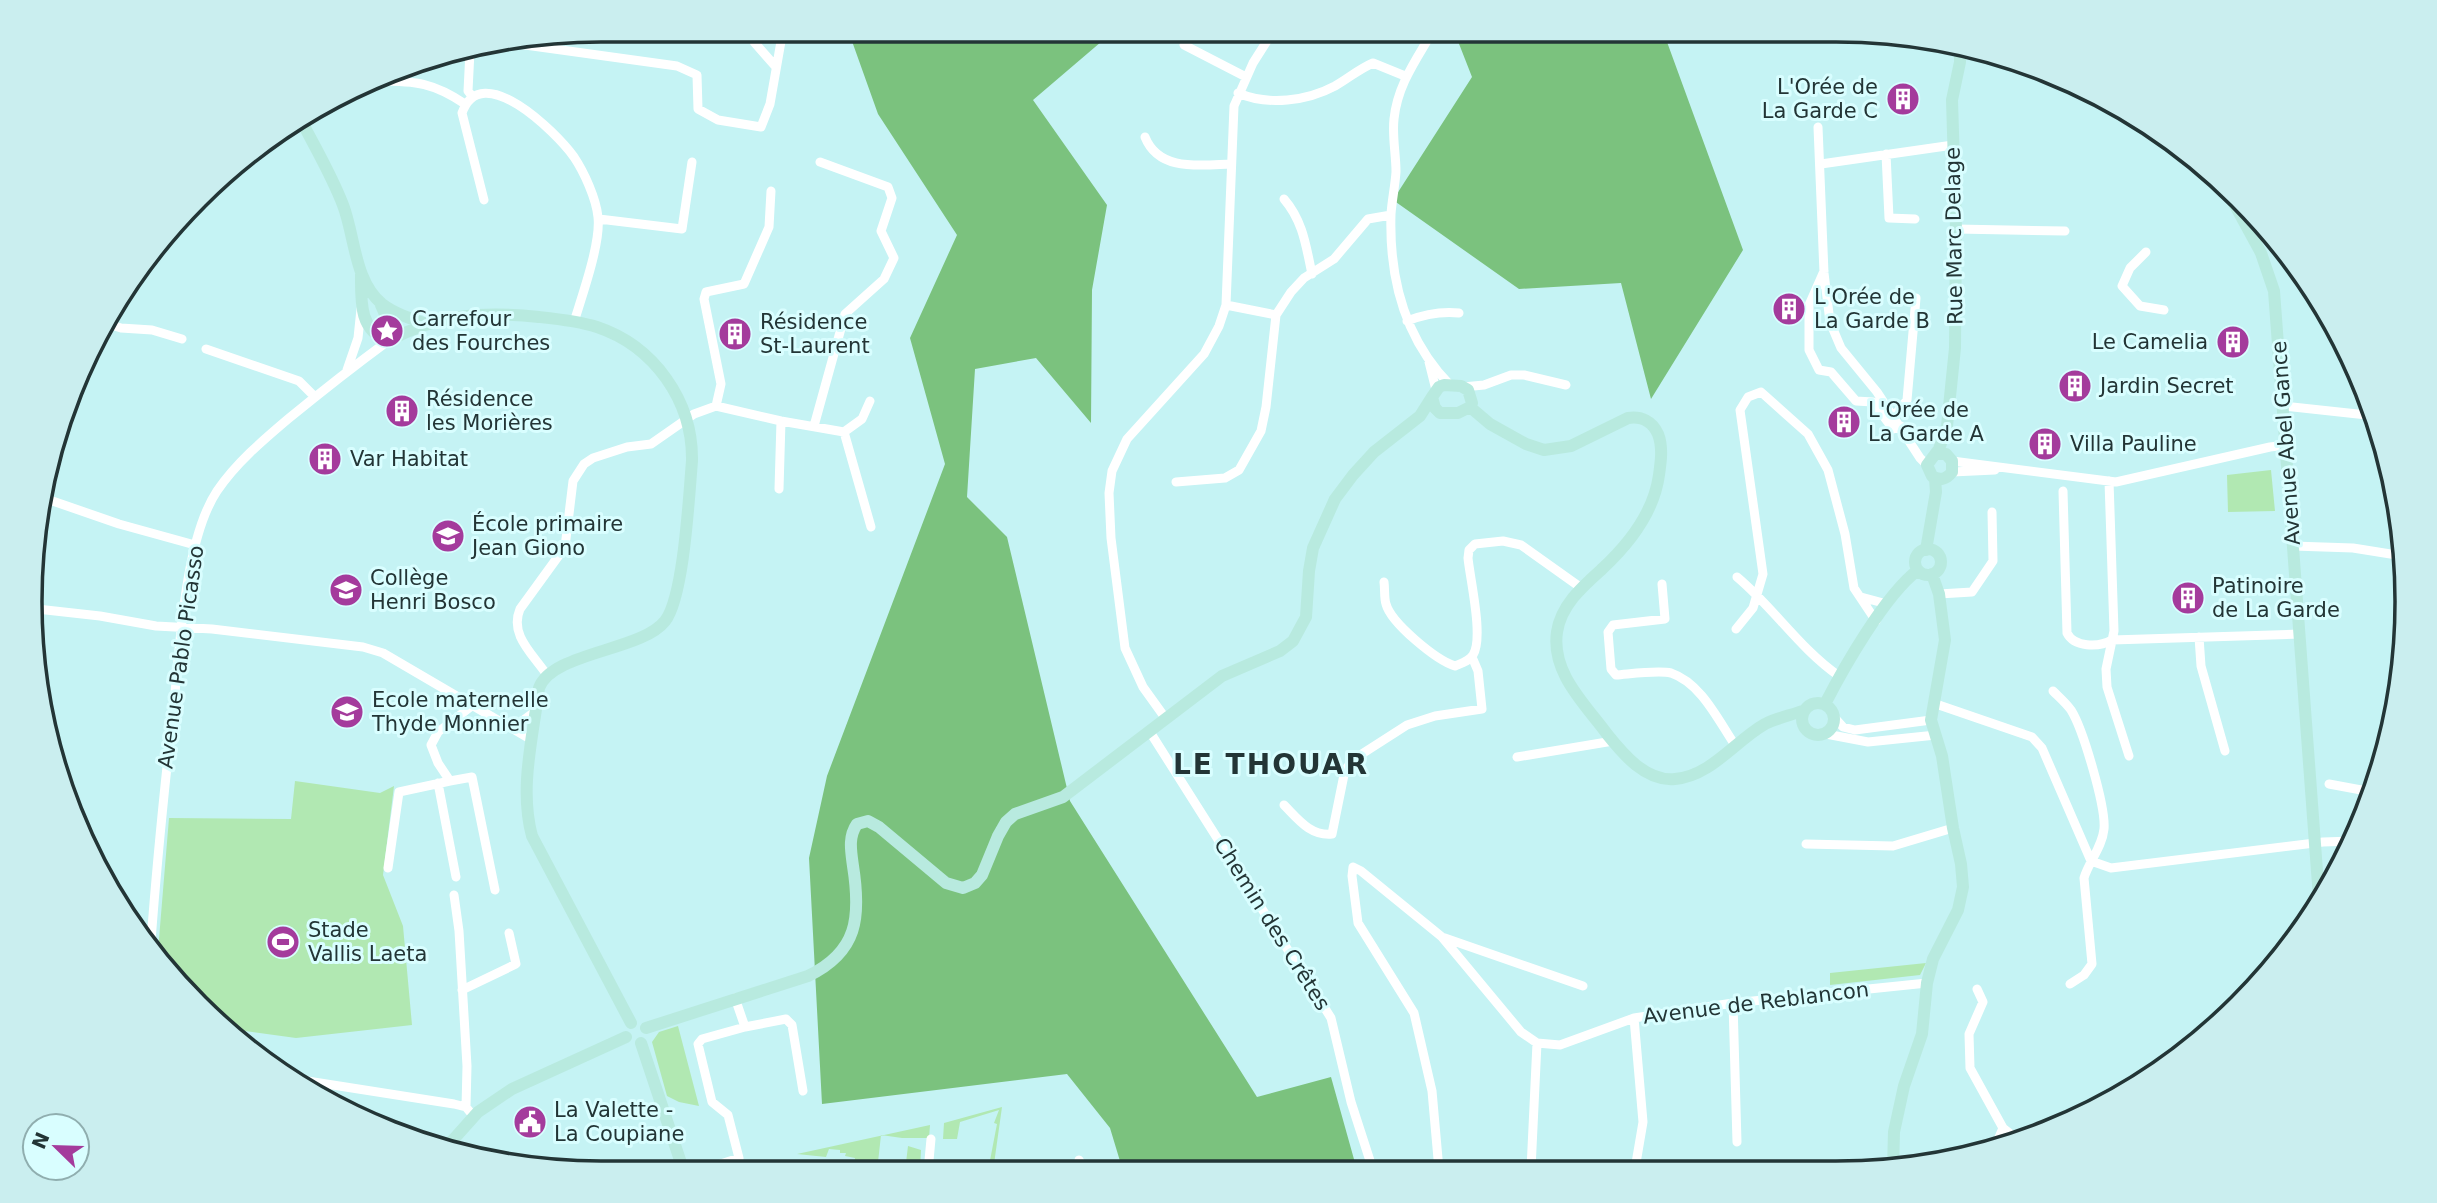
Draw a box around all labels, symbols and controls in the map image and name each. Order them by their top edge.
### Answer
place label: L'Orée de La Garde C [1762,75,1878,123]
building icon: L'Orée de La Garde C [1884,80,1922,118]
street label: Rue Marc Delage [1940,147,1968,325]
place label: L'Orée de La Garde B [1814,285,1930,333]
building icon: L'Orée de La Garde B [1770,290,1808,328]
place label: Carrefour des Fourches [412,307,550,355]
place label: Résidence St-Laurent [760,310,870,358]
place icon: Carrefour des Fourches [368,312,406,350]
building icon: Résidence St-Laurent [716,315,754,353]
building icon: Le Camelia [2214,323,2252,361]
place label: Le Camelia [2092,330,2208,354]
street label: Avenue Abel Gance [2267,340,2305,546]
building icon: Jardin Secret [2056,367,2094,405]
place label: Jardin Secret [2098,374,2234,398]
place label: Résidence les Morières [426,387,553,435]
building icon: Résidence les Morières [383,392,421,430]
place label: L'Orée de La Garde A [1868,398,1985,446]
building icon: L'Orée de La Garde A [1825,403,1863,441]
building icon: Villa Pauline [2026,425,2064,463]
place label: Villa Pauline [2070,432,2197,456]
building icon: Var Habitat [306,440,344,478]
place label: Var Habitat [350,447,468,471]
place label: École primaire Jean Giono [470,511,623,560]
school or university icon: École primaire Jean Giono [429,517,467,555]
street label: Avenue Pablo Picasso [153,544,209,770]
place label: Collège Henri Bosco [370,566,496,614]
school or university icon: Collège Henri Bosco [327,571,365,609]
place label: Patinoire de La Garde [2212,574,2340,622]
building icon: Patinoire de La Garde [2169,579,2207,617]
place label: Ecole maternelle Thyde Monnier [371,688,549,736]
school or university icon: Ecole maternelle Thyde Monnier [328,693,366,731]
district label: LE THOUAR [1173,748,1369,781]
street label: Chemin des Crêtes [1209,833,1335,1015]
place label: Stade Vallis Laeta [308,918,427,966]
sports icon: Stade Vallis Laeta [264,923,302,961]
street label: Avenue de Reblancon [1642,977,1870,1029]
place label: La Valette - La Coupiane [554,1098,684,1146]
public building icon: La Valette - La Coupiane [511,1103,549,1141]
north arrow [21,1112,91,1182]
text: N [27,1129,54,1152]

